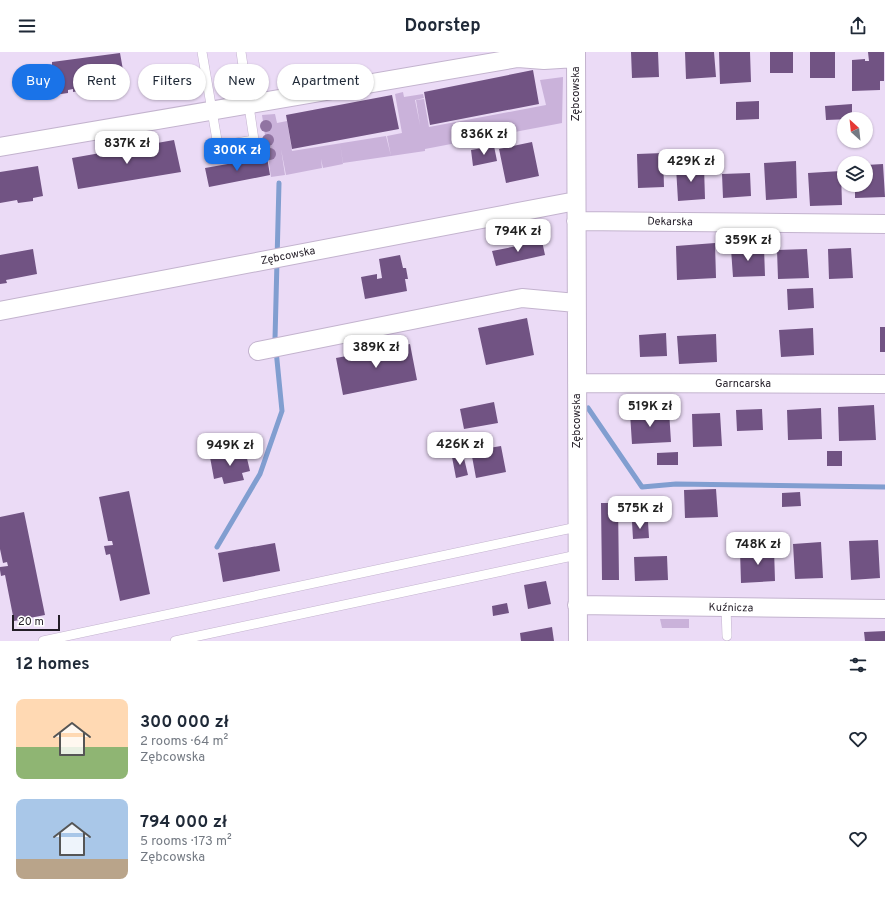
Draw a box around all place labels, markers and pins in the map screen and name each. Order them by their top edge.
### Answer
pin: 836K zł [447,122,521,156]
pin: 837K zł [90,131,164,165]
pin: 300K zł [200,138,274,172]
pin: 429K zł [654,149,728,183]
pin: 794K zł [481,219,555,253]
pin: 359K zł [711,228,785,262]
pin: 389K zł [339,335,413,369]
pin: 519K zł [613,394,687,428]
pin: 426K zł [423,432,497,466]
pin: 949K zł [193,433,267,467]
pin: 575K zł [603,496,677,530]
pin: 748K zł [721,532,795,566]

